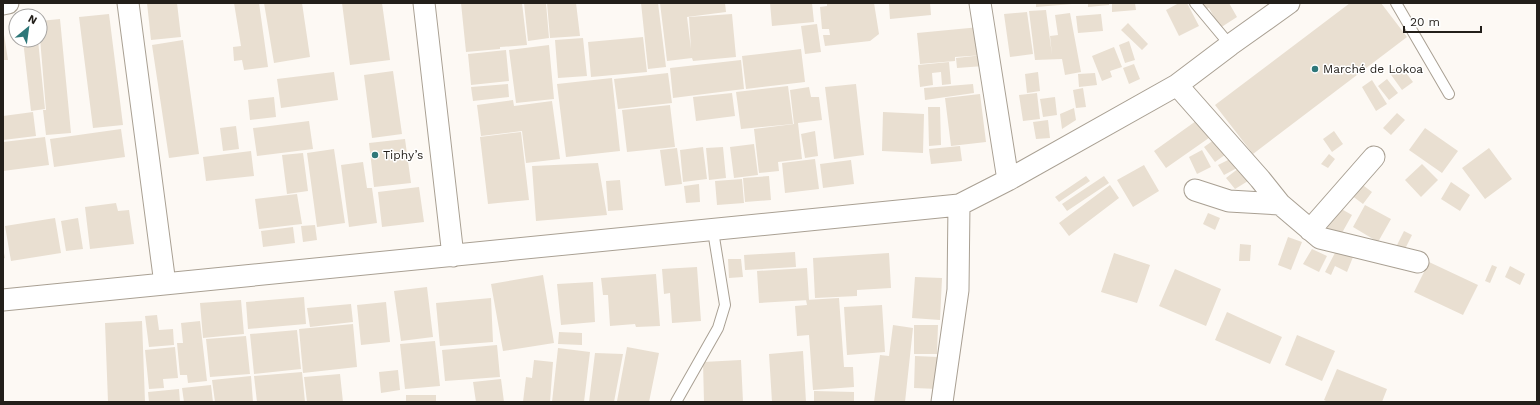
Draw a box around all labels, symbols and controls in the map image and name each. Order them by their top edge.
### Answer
north arrow [8,8,48,48]
scale bar [1404,8,1481,34]
text: N [26,12,39,27]
text: 20 m [1410,15,1440,29]
place label: Marché de Lokoa [1323,62,1423,76]
marker: Marché de Lokoa [1310,64,1320,74]
place label: Tiphy’s [383,148,423,162]
marker: Tiphy’s [370,150,380,160]

